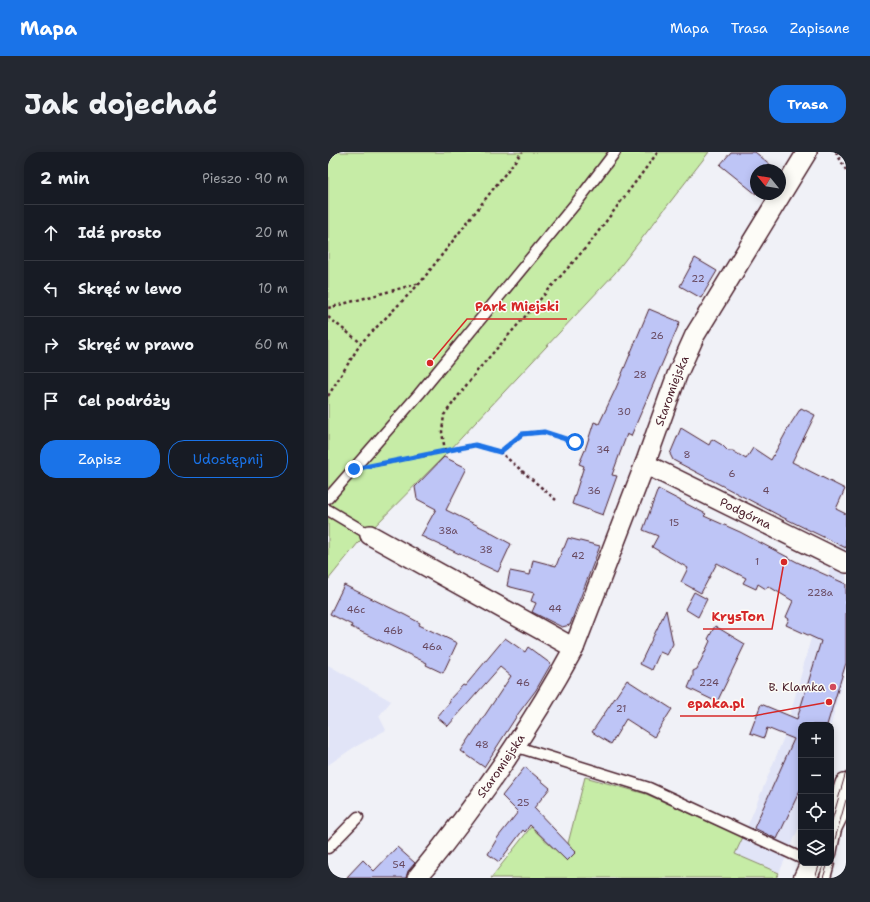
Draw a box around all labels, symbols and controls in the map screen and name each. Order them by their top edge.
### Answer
text: Mapa [20,16,77,41]
text: Mapa [670,19,709,37]
text: Trasa [731,19,768,37]
text: Zapisane [790,19,850,37]
text: Jak dojechać [24,85,218,123]
button: Trasa [769,85,846,123]
north arrow [750,164,786,200]
text: 2 min [40,167,90,189]
text: Pieszo · 90 m [202,170,288,187]
icon: ahead [40,222,62,244]
text: Idź prosto [78,223,162,243]
text: 20 m [255,224,288,241]
house number: 22 [691,272,705,285]
icon: left [40,278,62,300]
text: Skręć w lewo [78,279,182,299]
text: 10 m [258,280,288,297]
callout: Park Miejski [467,294,567,319]
text: Park Miejski [475,298,559,315]
house number: 26 [650,329,664,342]
icon: right [40,334,62,356]
text: Skręć w prawo [78,335,194,355]
text: 60 m [255,336,288,353]
street label: Staromiejska [651,353,693,428]
house number: 28 [633,368,647,381]
icon: arrive [40,390,62,412]
text: Cel podróży [78,391,170,411]
house number: 30 [617,405,631,418]
route start [566,433,584,451]
button: Zapisz [40,440,160,478]
button: Udostępnij [168,440,288,478]
house number: 34 [596,443,610,456]
house number: 8 [684,448,691,461]
route end [345,460,363,478]
house number: 6 [729,467,736,480]
house number: 36 [587,484,601,497]
house number: 4 [763,484,770,497]
street label: Podgórna [717,494,775,533]
house number: 15 [669,516,679,529]
house number: 38a [438,524,459,537]
house number: 38 [479,543,493,556]
house number: 42 [571,549,585,562]
house number: 1 [755,555,759,568]
house number: 228a [807,586,834,599]
house number: 44 [548,602,562,615]
house number: 46c [347,603,365,616]
callout: KrysTon [703,604,772,629]
text: KrysTon [711,608,765,625]
house number: 46b [383,624,403,637]
house number: 46a [422,640,443,653]
house number: 46 [516,676,530,689]
house number: 224 [699,676,719,689]
place label: B. Klamka [768,679,826,695]
marker: B. Klamka [828,682,838,692]
callout: epaka.pl [680,691,753,716]
text: epaka.pl [687,695,745,712]
house number: 21 [616,702,626,715]
map controls [798,722,834,866]
button: + [798,722,834,758]
street label: Staromiejska [473,731,529,801]
house number: 48 [475,738,489,751]
button: − [798,758,834,794]
button: locate [798,794,834,830]
house number: 25 [517,796,529,809]
button: layers [798,830,834,866]
house number: 54 [393,858,405,871]

